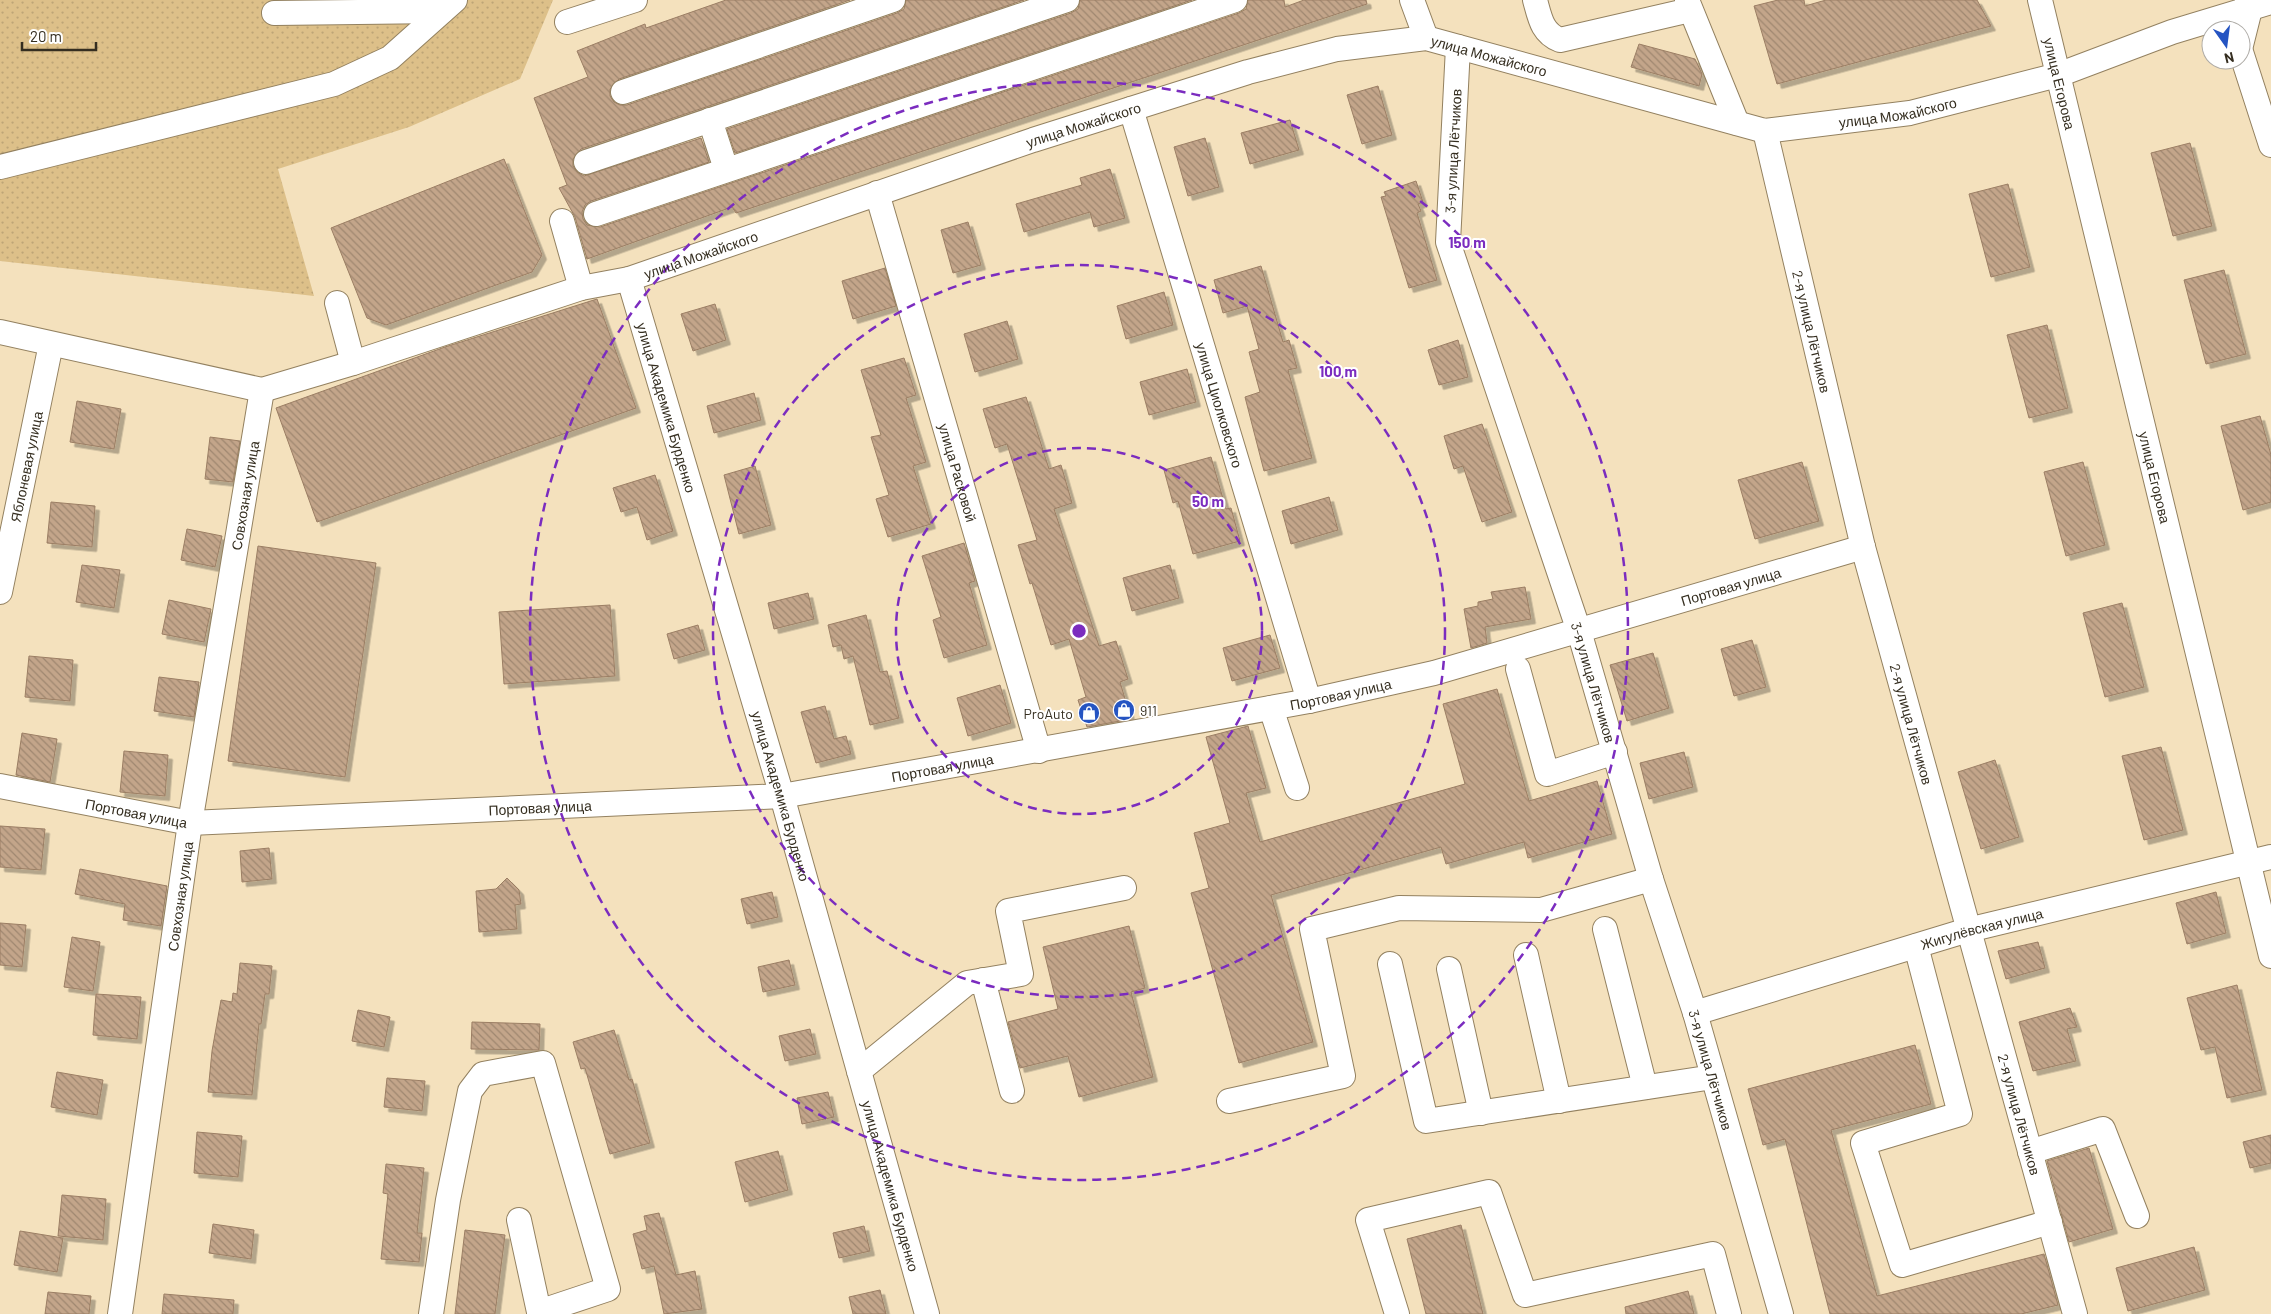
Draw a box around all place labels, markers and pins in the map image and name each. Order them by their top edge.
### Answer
centre of rings [1070,622,1088,640]
shop icon: 911 [1112,698,1136,722]
shop icon: ProAuto [1077,701,1101,725]
place label: 911 [1140,702,1157,719]
place label: ProAuto [1024,705,1073,722]

